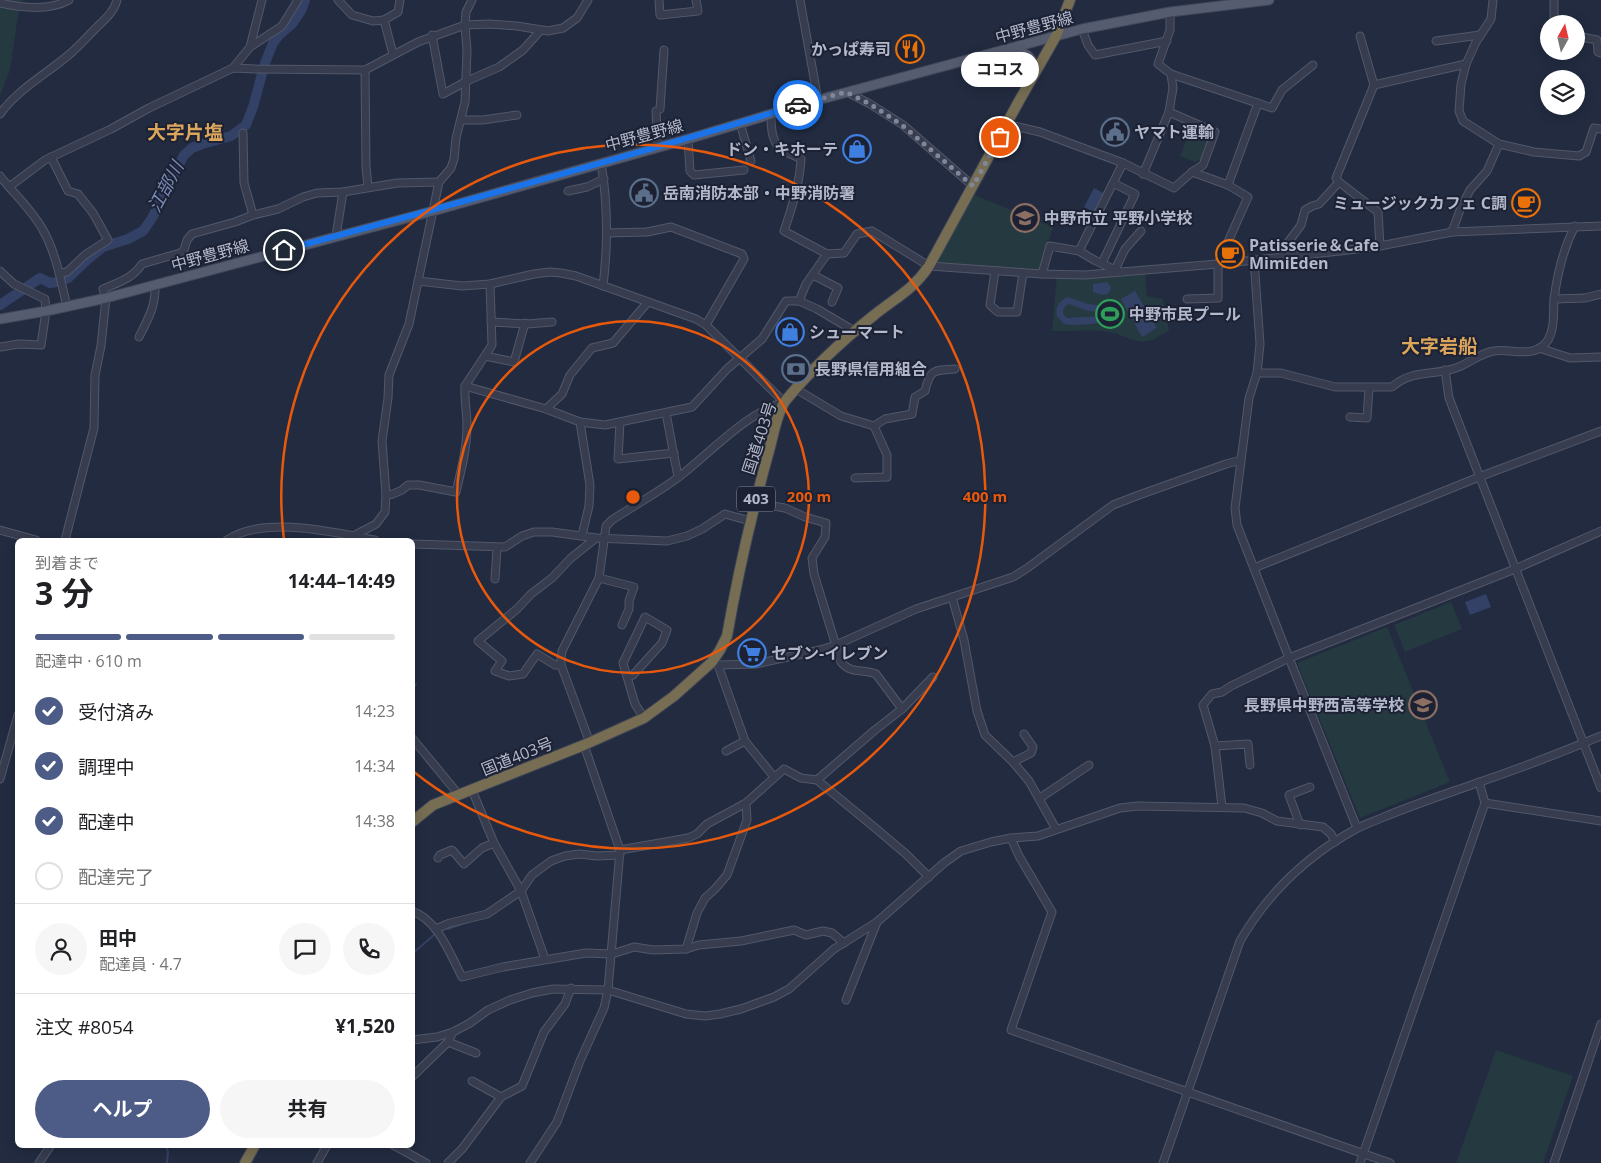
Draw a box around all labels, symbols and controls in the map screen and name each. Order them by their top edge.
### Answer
street label: 中野豊野線 [993,6,1075,48]
north arrow [1540,15,1585,60]
map controls [1540,15,1585,115]
restaurant icon: かっぱ寿司 [895,34,925,64]
place label: かっぱ寿司 [811,38,891,60]
callout: ココス [961,52,1039,87]
text: ココス [976,58,1024,80]
button: layers [1540,70,1585,115]
courier [773,80,823,130]
icon: car [784,91,812,119]
street label: 中野豊野線 [603,114,685,156]
pin [979,116,1021,158]
public building icon: ヤマト運輸 [1100,117,1130,147]
district label: 大字片塩 [147,119,223,145]
place label: ヤマト運輸 [1134,121,1214,143]
icon: bag [986,123,1014,151]
shop icon: ドン・キホーテ [842,134,872,164]
place label: ドン・キホーテ [726,138,838,160]
water label: 江部川 [142,155,189,216]
public building icon: 岳南消防本部・中野消防署 [629,178,659,208]
place label: 岳南消防本部・中野消防署 [663,182,855,204]
cafe icon: ミュージックカフェ C調 [1511,188,1541,218]
place label: ミュージックカフェ C調 [1333,192,1507,214]
school or university icon: 中野市立 平野小学校 [1010,203,1040,233]
place label: 中野市立 平野小学校 [1044,207,1192,229]
pin [263,229,305,271]
street label: 中野豊野線 [169,234,251,276]
place label: Patisserie＆Cafe MimiEden [1249,234,1379,274]
icon: home [270,236,298,264]
cafe icon: Patisserie＆Cafe MimiEden [1215,239,1245,269]
sports icon: 中野市民プール [1095,299,1125,329]
place label: 中野市民プール [1129,303,1241,325]
shop icon: シューマート [775,317,805,347]
place label: シューマート [809,321,905,343]
district label: 大字岩船 [1401,333,1478,359]
bank icon: 長野県信用組合 [781,354,811,384]
place label: 長野県信用組合 [815,358,927,380]
street label: 国道403号 [737,399,781,477]
road number: 403 [737,486,775,512]
text: 200 m [787,486,831,506]
text: 400 m [963,486,1007,506]
centre of rings [624,488,642,506]
text: 到着まで [35,552,99,574]
text: 14:44–14:49 [288,568,395,594]
text: 3 分 [35,571,94,614]
supermarket icon: セブン-イレブン [737,638,767,668]
place label: セブン-イレブン [771,642,888,664]
text: 配達中 · 610 m [35,650,142,672]
school or university icon: 長野県中野西高等学校 [1408,690,1438,720]
place label: 長野県中野西高等学校 [1244,694,1404,716]
icon: check [35,697,63,725]
text: 受付済み [78,699,154,725]
text: 14:23 [354,700,395,722]
street label: 国道403号 [478,732,556,780]
icon: check [35,752,63,780]
text: 調理中 [78,754,135,780]
text: 14:34 [354,755,395,777]
icon: check [35,807,63,835]
text: 配達中 [78,809,135,835]
text: 14:38 [354,810,395,832]
text: 配達完了 [78,864,154,890]
button: person [35,923,87,975]
button: chat [279,923,331,975]
button: phone [343,923,395,975]
text: 田中 [99,925,137,951]
text: 配達員 · 4.7 [99,953,182,975]
text: ¥1,520 [335,1013,395,1039]
text: 注文 #8054 [35,1014,134,1040]
button: ヘルプ [35,1080,210,1138]
button: 共有 [220,1080,395,1138]

